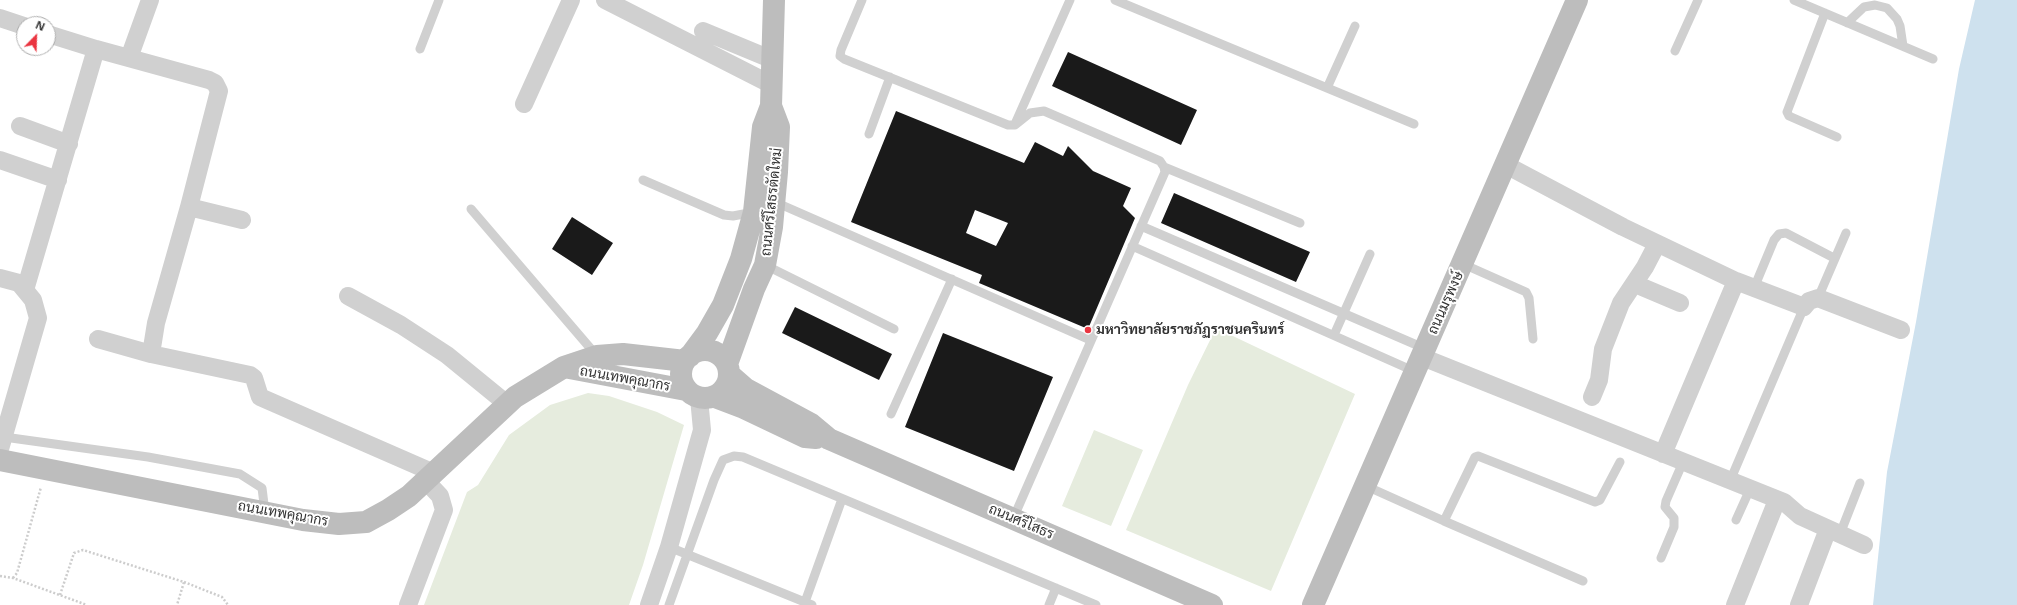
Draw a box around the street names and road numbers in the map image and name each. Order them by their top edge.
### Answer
street label: ถนนศรีโสธรตัดใหม่ [758,147,786,257]
street label: ถนนมรุพงษ์ [1425,269,1467,337]
street label: ถนนเทพคุณากร [579,363,671,395]
street label: ถนนเทพคุณากร [237,498,329,530]
street label: ถนนศรีโสธร [986,501,1056,543]

